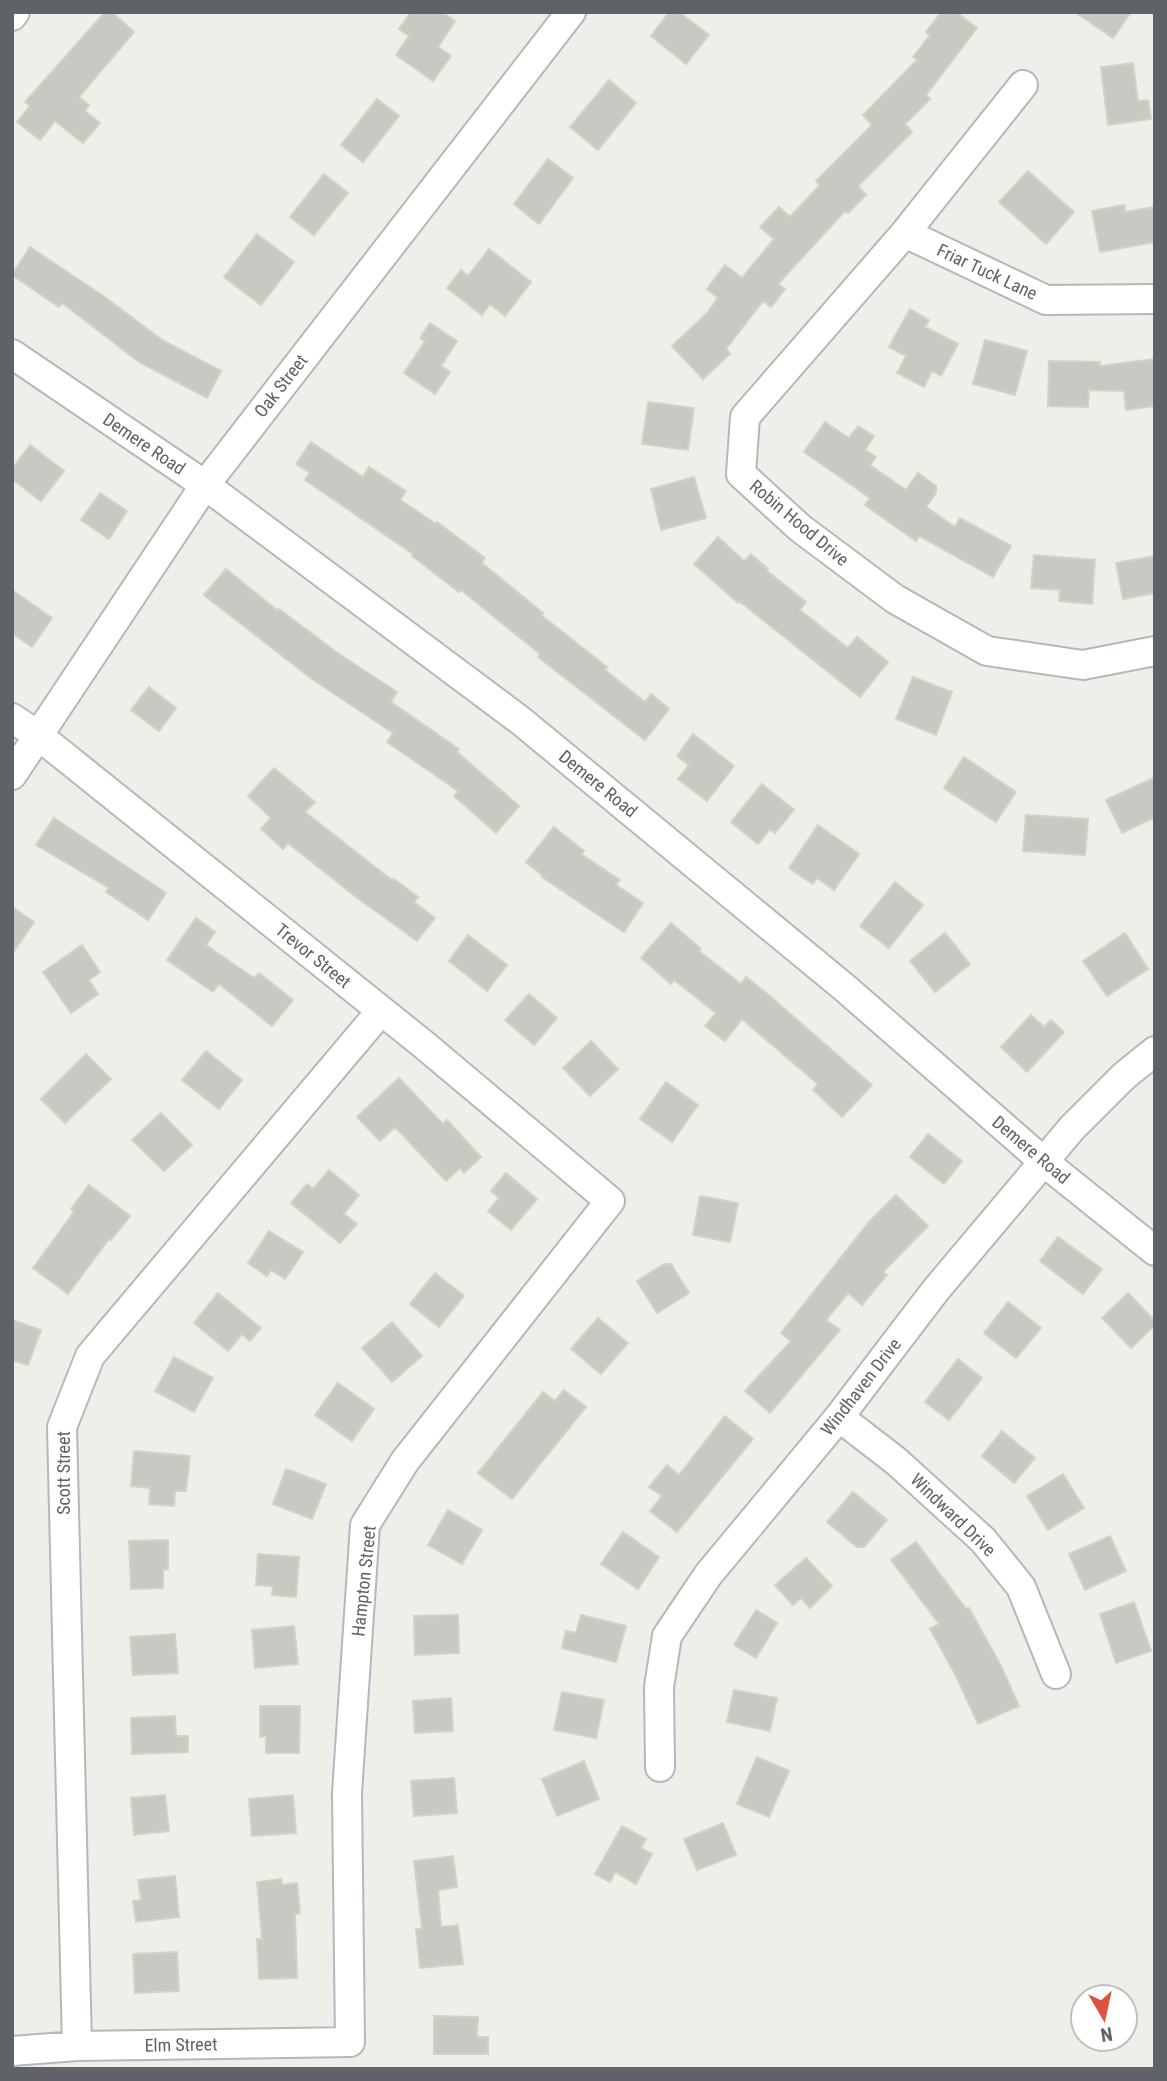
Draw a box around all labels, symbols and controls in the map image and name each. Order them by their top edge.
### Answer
street label: Friar Tuck Lane [934,239,1041,304]
street label: Oak Street [250,350,312,421]
street label: Demere Road [99,408,189,479]
street label: Robin Hood Drive [746,475,853,570]
street label: Demere Road [555,746,642,822]
street label: Trevor Street [271,919,355,992]
street label: Demere Road [988,1111,1074,1188]
street label: Windhaven Drive [816,1334,905,1439]
street label: Scott Street [53,1431,74,1515]
street label: Windward Drive [906,1469,1000,1560]
street label: Hampton Street [347,1524,380,1637]
north arrow [1069,1983,1139,2053]
text: N [1099,2022,1114,2047]
street label: Elm Street [144,2033,218,2056]

